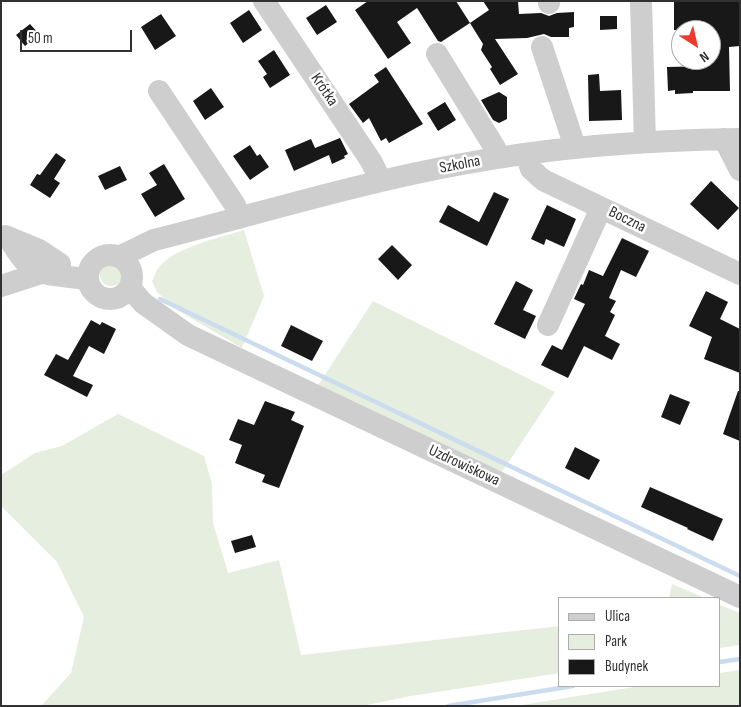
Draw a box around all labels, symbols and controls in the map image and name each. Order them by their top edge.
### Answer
scale bar [22,20,135,52]
north arrow [671,20,721,70]
text: 50 m [28,29,53,48]
text: N [696,48,712,66]
street label: Krótka [306,70,342,110]
street label: Szkolna [438,152,482,178]
street label: Boczna [605,203,649,237]
street label: Uzdrowiskowa [425,441,503,491]
legend [558,597,721,687]
text: Ulica [605,607,630,626]
text: Park [605,632,627,651]
text: Budynek [605,657,648,676]

